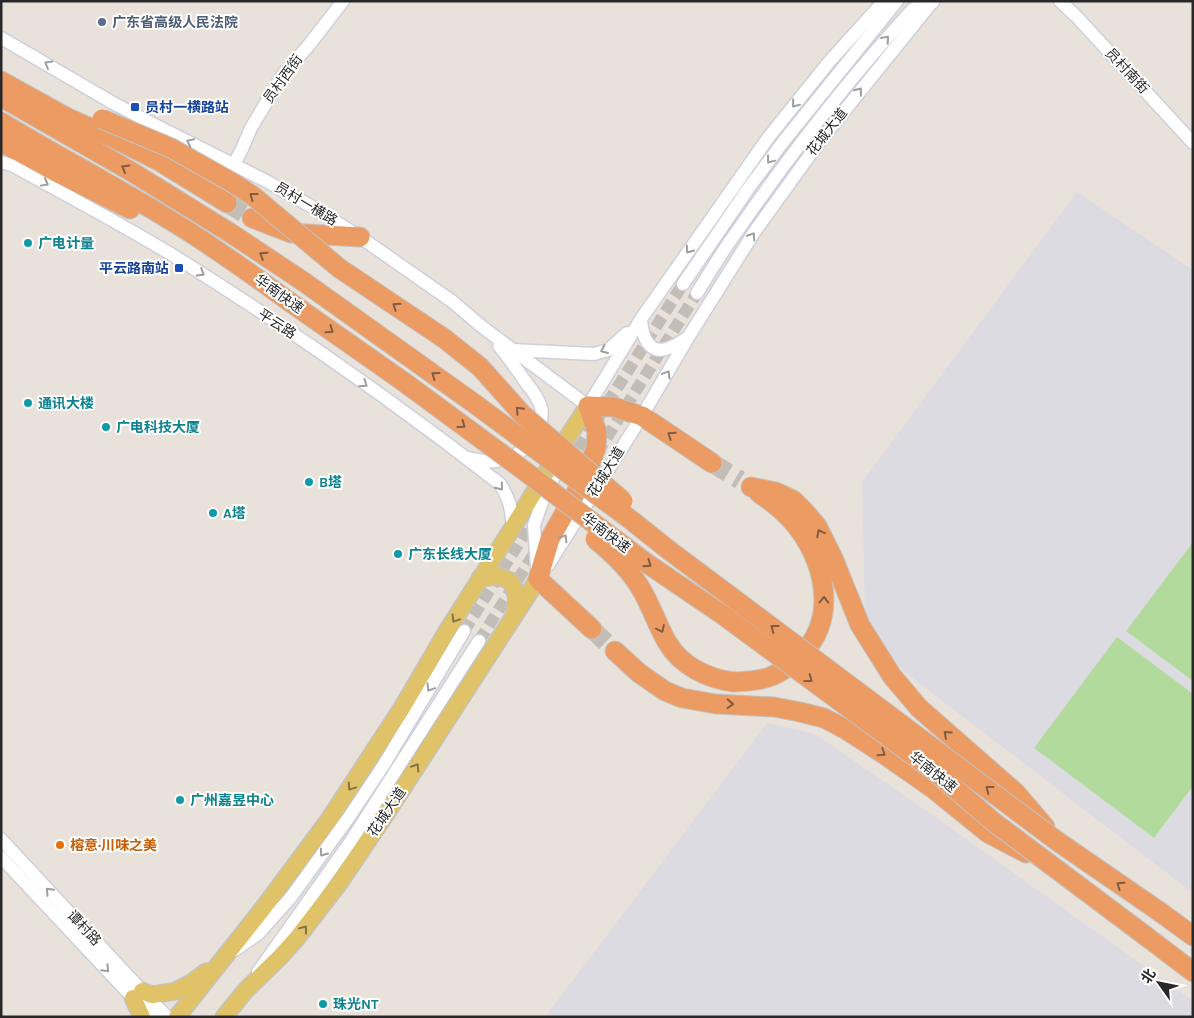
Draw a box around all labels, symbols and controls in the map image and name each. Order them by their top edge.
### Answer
place label: 广东省高级人民法院 [112,14,238,31]
marker: 广东省高级人民法院 [96,16,108,28]
one-way arrow [881,35,890,44]
street label: 员村南街 [1102,45,1152,97]
street label: 员村西街 [260,51,306,107]
one-way arrow [44,61,53,71]
one-way arrow [854,88,862,97]
one-way arrow [792,98,800,107]
place label: 员村一横路站 [145,99,229,116]
marker: 员村一横路站 [129,101,141,113]
street label: 花城大道 [803,105,851,159]
one-way arrow [187,139,196,149]
one-way arrow [767,154,776,164]
one-way arrow [122,165,131,175]
one-way arrow [39,177,48,187]
street label: 员村一横路 [272,179,340,229]
one-way arrow [250,194,259,202]
one-way arrow [746,232,756,241]
place label: 广电计量 [38,235,94,252]
marker: 广电计量 [22,237,34,249]
one-way arrow [686,244,695,253]
one-way arrow [259,252,269,261]
place label: 平云路南站 [99,260,169,277]
marker: 平云路南站 [173,262,185,274]
one-way arrow [195,267,204,277]
street label: 华南快速 [251,271,307,317]
one-way arrow [392,303,401,312]
street label: 平云路 [255,305,299,343]
one-way arrow [324,324,334,333]
one-way arrow [601,344,610,354]
one-way arrow [661,371,671,380]
one-way arrow [431,372,441,381]
one-way arrow [359,378,368,387]
place label: 通讯大楼 [38,395,94,412]
marker: 通讯大楼 [22,397,34,409]
one-way arrow [516,407,525,416]
place label: 广电科技大厦 [116,419,200,436]
one-way arrow [456,419,466,428]
marker: 广电科技大厦 [100,421,112,433]
one-way arrow [667,432,676,442]
street label: 花城大道 [584,444,628,500]
place label: B塔 [319,474,342,491]
marker: B塔 [303,476,315,488]
one-way arrow [495,481,504,490]
place label: A塔 [223,505,246,522]
marker: A塔 [207,507,219,519]
street label: 华南快速 [579,509,633,557]
one-way arrow [816,529,826,538]
one-way arrow [558,534,568,543]
place label: 广东长线大厦 [408,546,492,563]
marker: 广东长线大厦 [392,548,404,560]
one-way arrow [643,558,652,567]
one-way arrow [818,596,829,604]
one-way arrow [451,614,461,623]
one-way arrow [655,624,665,633]
one-way arrow [771,626,780,634]
one-way arrow [803,673,813,682]
one-way arrow [427,682,437,691]
one-way arrow [727,699,735,710]
one-way arrow [944,730,953,739]
one-way arrow [876,747,885,756]
street label: 华南快速 [906,748,960,796]
one-way arrow [410,764,420,773]
one-way arrow [348,781,357,791]
street label: 花城大道 [364,784,410,840]
one-way arrow [985,786,994,795]
place label: 广州嘉昱中心 [190,792,274,809]
marker: 广州嘉昱中心 [174,794,186,806]
place label: 榕意·川味之美 [70,837,157,854]
marker: 榕意·川味之美 [54,839,66,851]
one-way arrow [320,847,329,857]
one-way arrow [1116,881,1125,891]
one-way arrow [46,888,55,897]
street label: 谭村路 [63,907,105,949]
one-way arrow [298,926,306,935]
north arrow [1134,958,1184,1008]
one-way arrow [100,964,109,973]
text: 北 [1138,966,1159,987]
place label: 珠光NT [333,996,379,1013]
marker: 珠光NT [317,998,329,1010]

